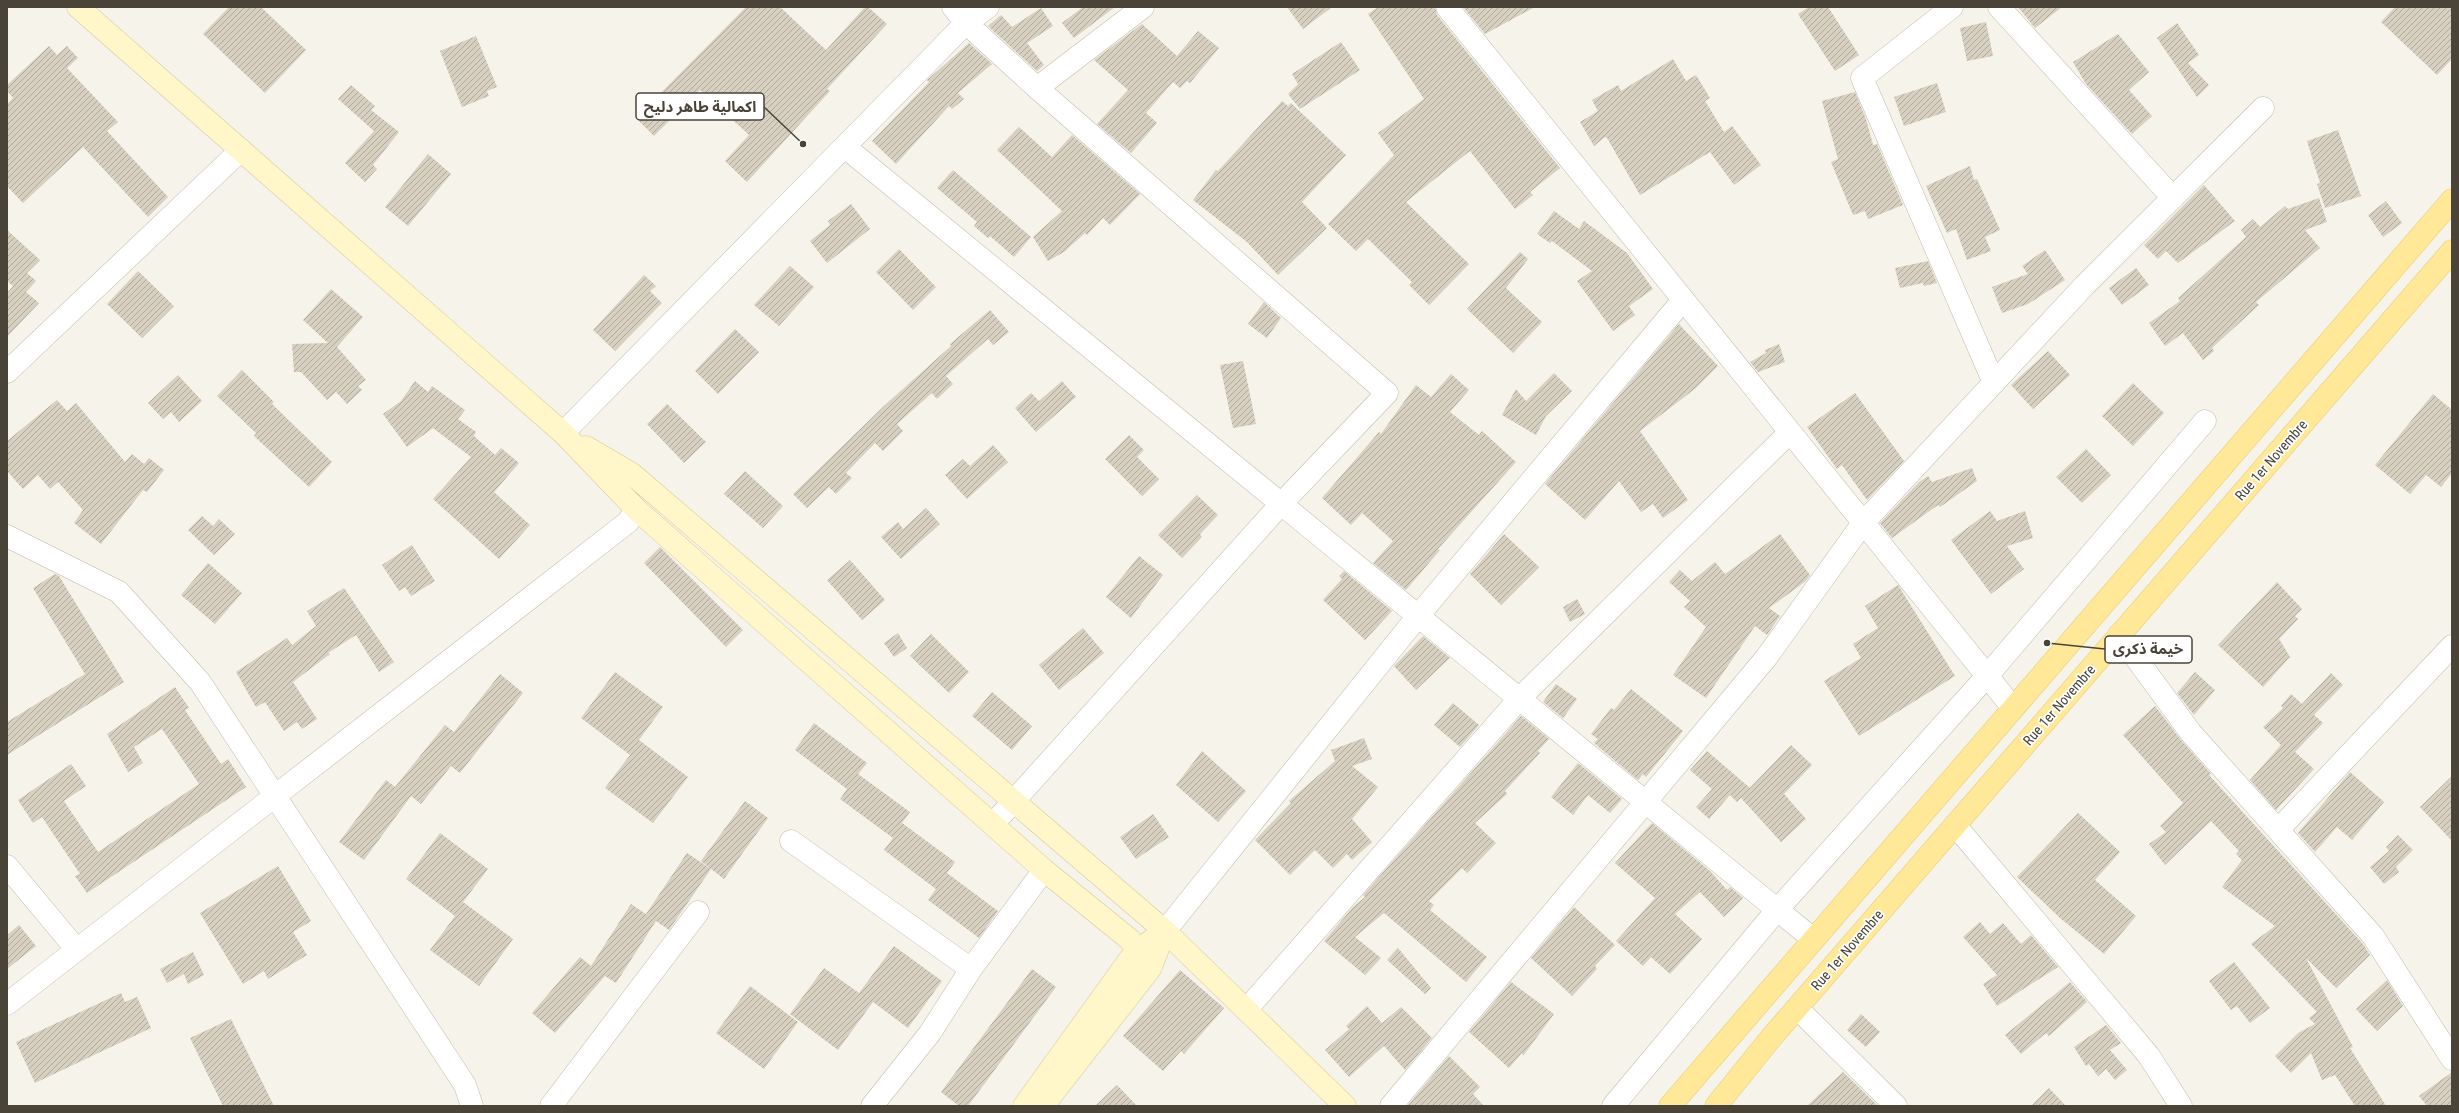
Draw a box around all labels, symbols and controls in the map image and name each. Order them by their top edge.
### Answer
callout: اكمالية طاهر دليح [636,93,764,120]
text: اكمالية طاهر دليح [644,98,756,118]
street label: Rue 1er Novembre [2232,416,2310,503]
callout: خيمة ذكرى [2105,636,2192,663]
text: خيمة ذكرى [2113,640,2184,658]
street label: Rue 1er Novembre [2020,661,2098,748]
street label: Rue 1er Novembre [1808,906,1886,993]

